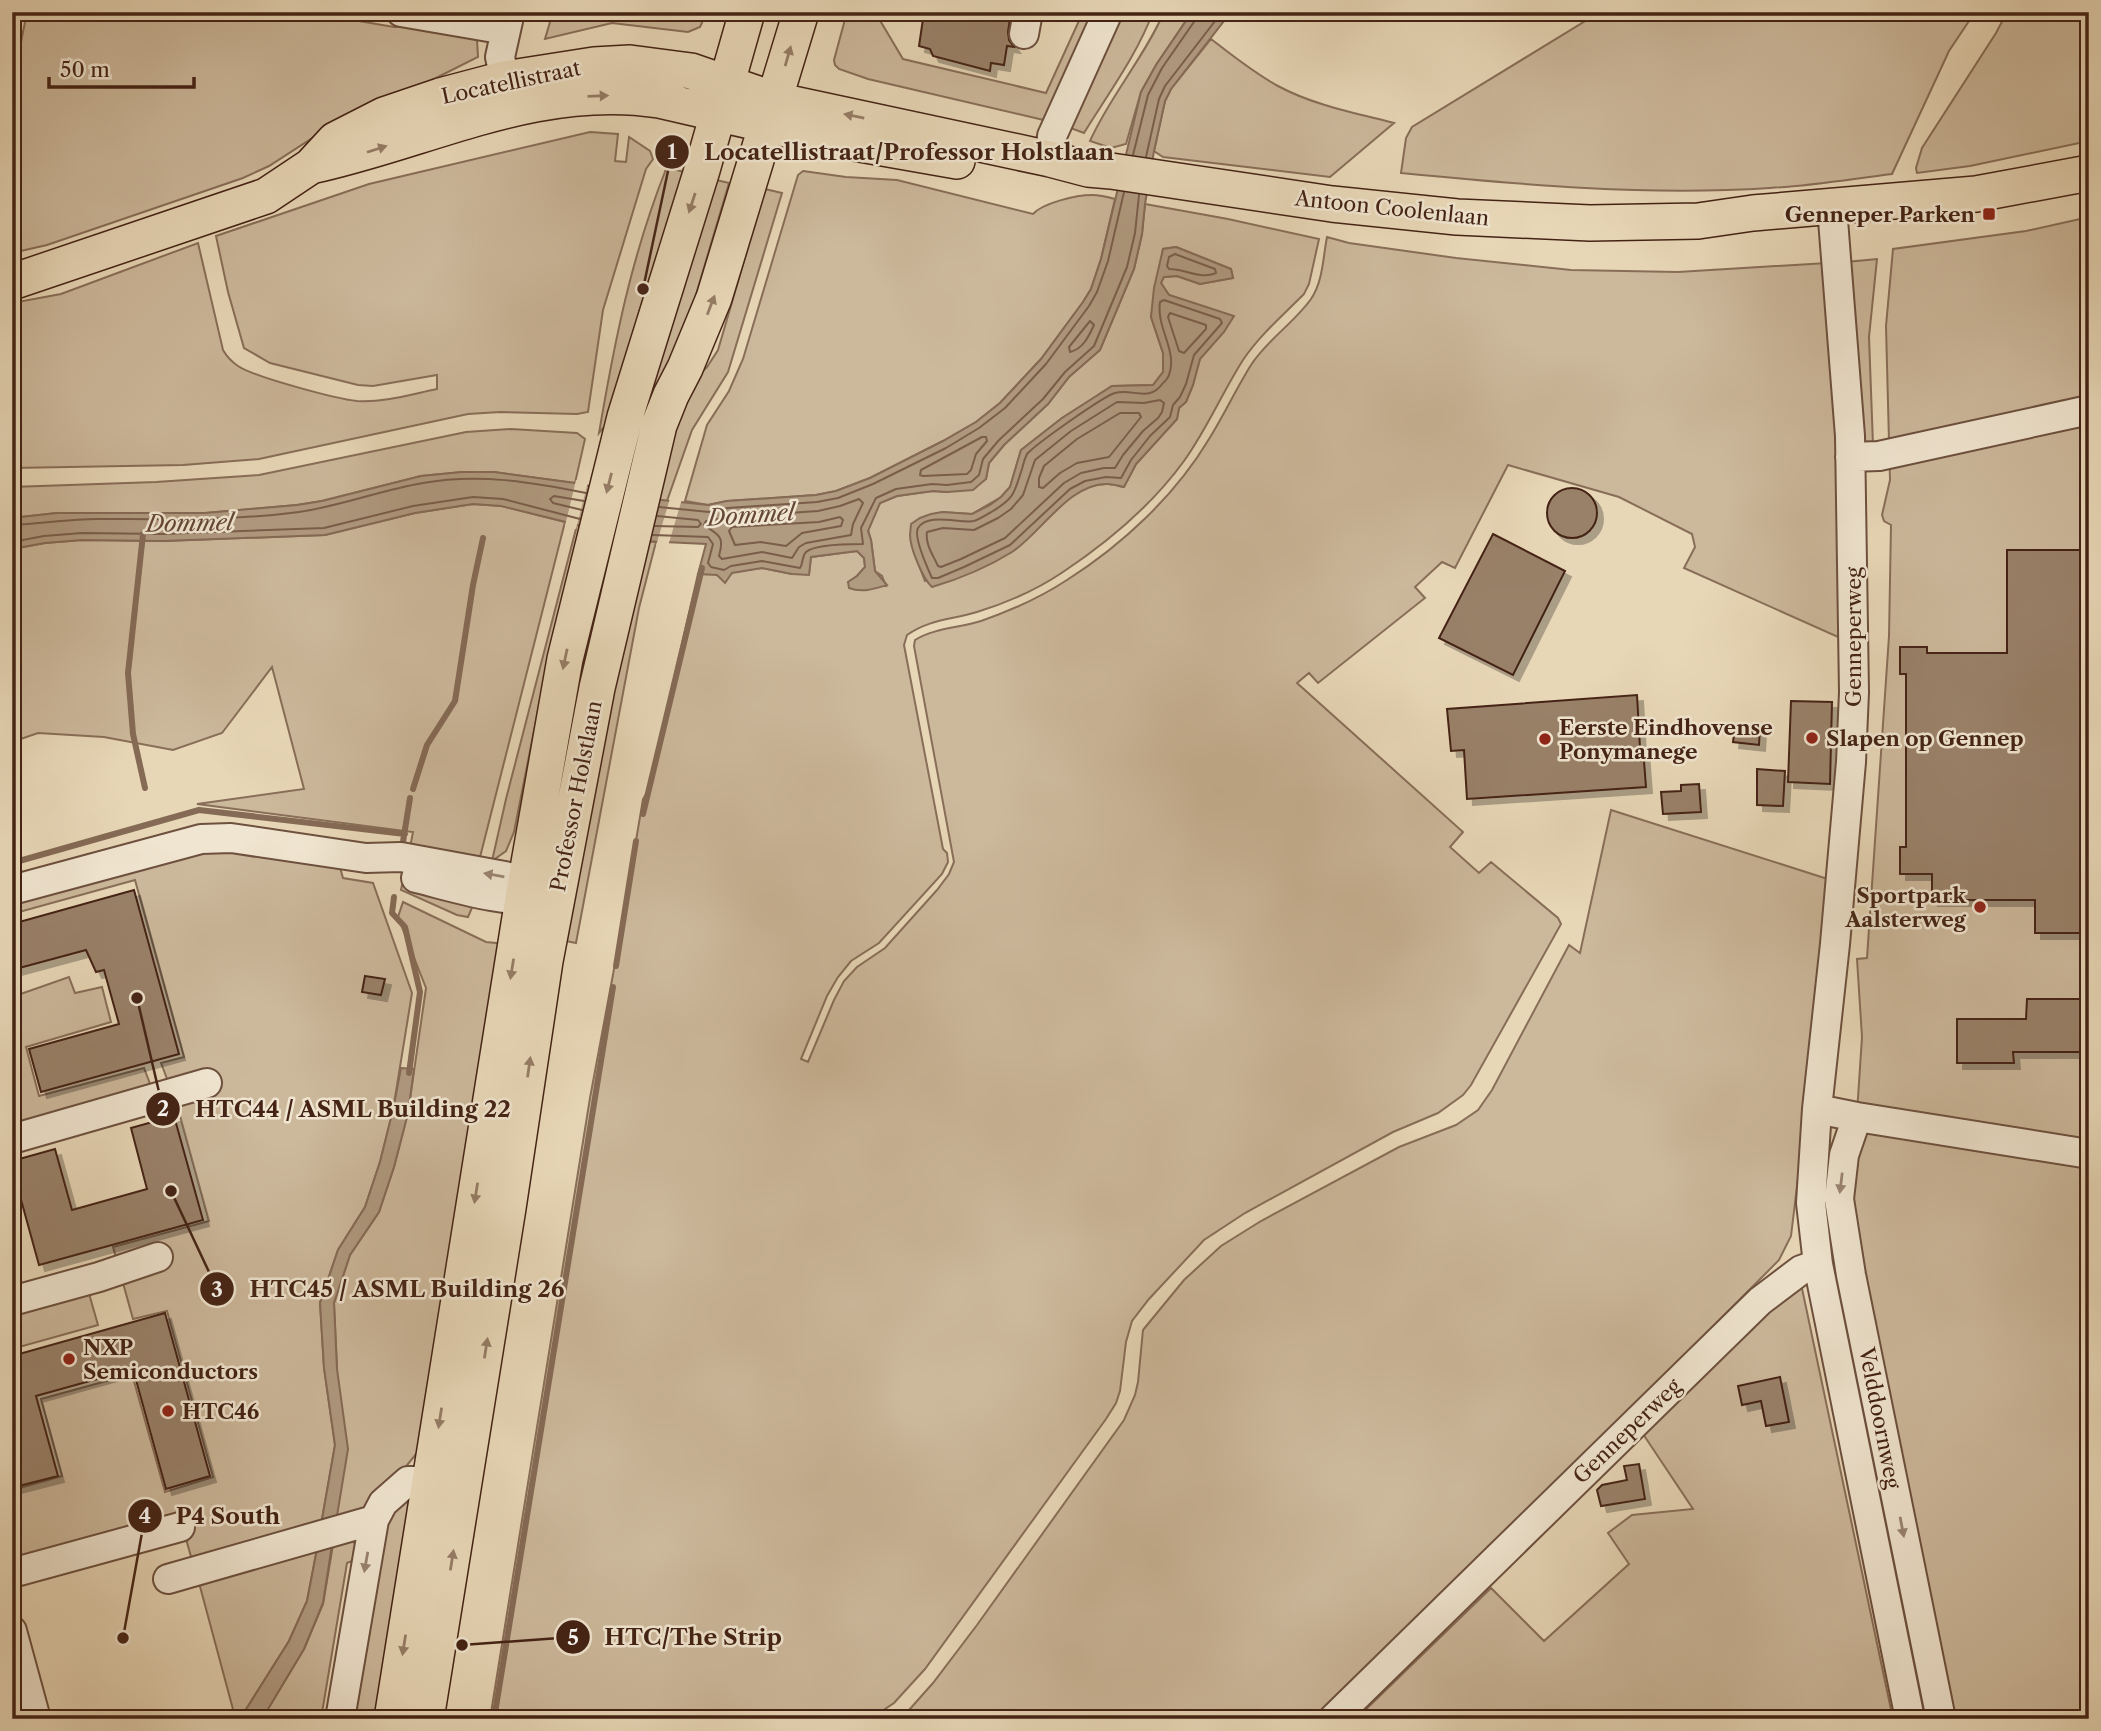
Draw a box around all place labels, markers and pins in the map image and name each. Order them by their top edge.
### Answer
callout: Locatellistraat/Professor Holstlaan [655,130,1128,174]
place label: Genneper Parken [1785,202,1976,227]
marker: Genneper Parken [1981,206,1997,222]
place label: Eerste Eindhovense Ponymanege [1559,715,1773,764]
place label: Slapen op Gennep [1826,726,2024,751]
marker: Slapen op Gennep [1804,730,1820,746]
marker: Eerste Eindhovense Ponymanege [1537,731,1553,747]
place label: Sportpark Aalsterweg [1844,883,1967,932]
marker: Sportpark Aalsterweg [1972,899,1988,915]
callout: HTC44 / ASML Building 22 [145,1087,525,1131]
callout: HTC45 / ASML Building 26 [200,1267,579,1311]
place label: NXP Semiconductors [83,1335,258,1384]
marker: NXP Semiconductors [61,1351,77,1367]
place label: HTC46 [182,1399,259,1424]
marker: HTC46 [160,1403,176,1419]
callout: P4 South [127,1494,295,1538]
callout: HTC/The Strip [555,1615,796,1659]

